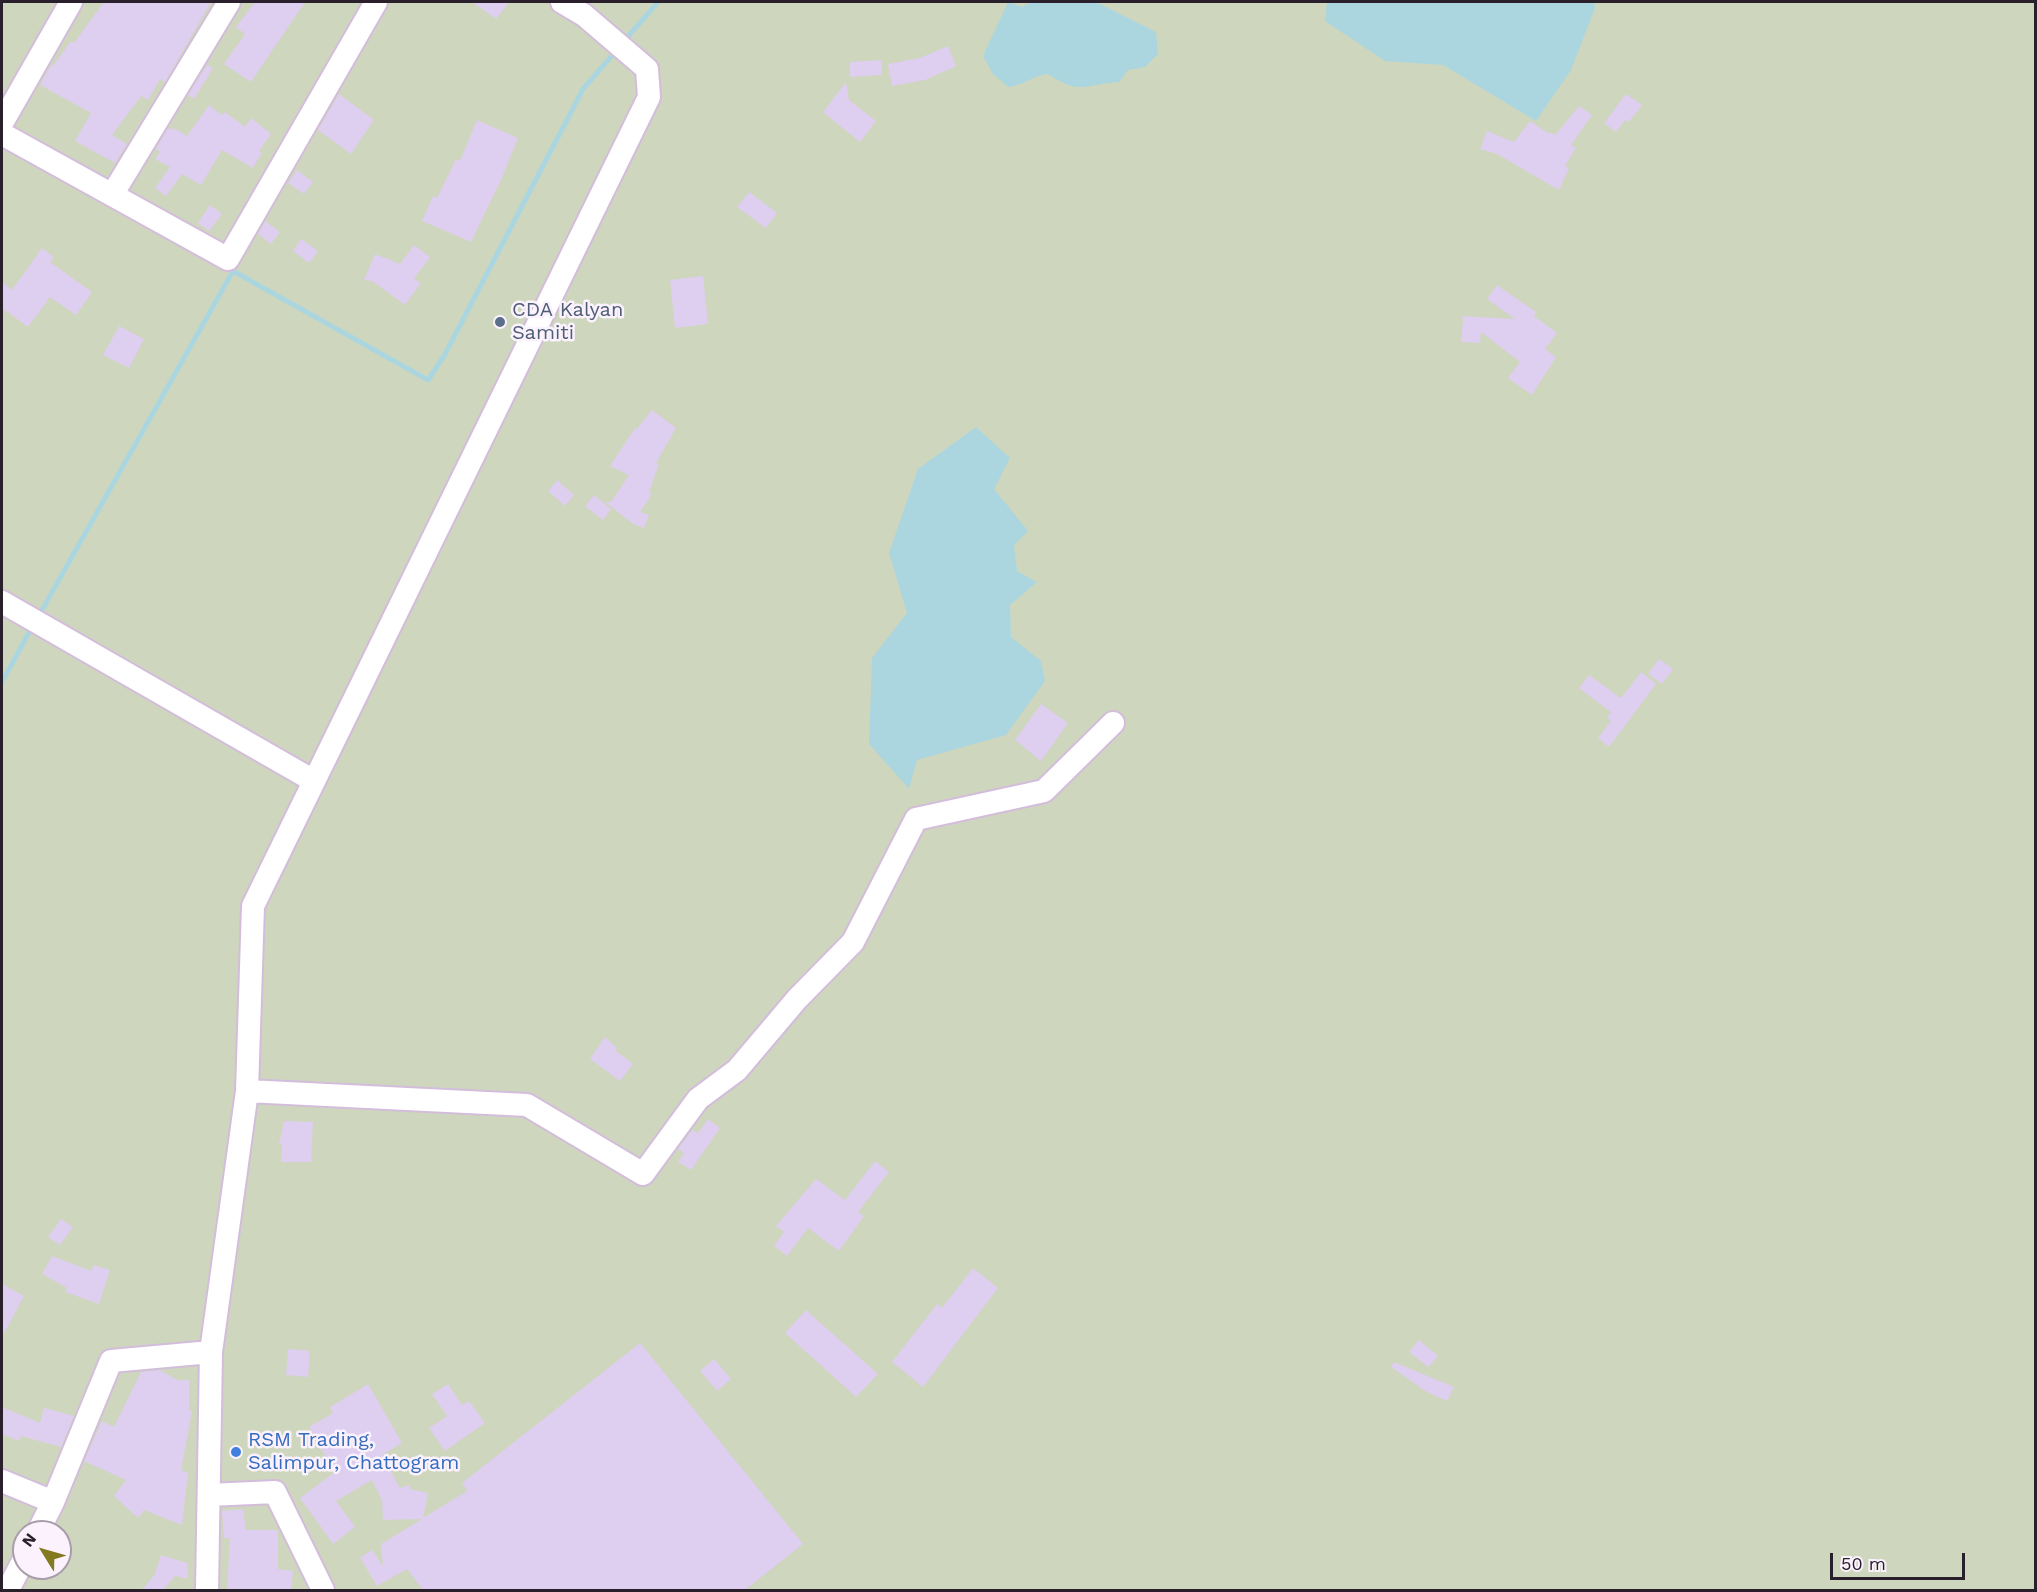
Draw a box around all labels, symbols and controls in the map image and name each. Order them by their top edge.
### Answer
place label: CDA Kalyan Samiti [512,298,623,345]
marker: CDA Kalyan Samiti [493,315,507,329]
place label: RSM Trading, Salimpur, Chattogram [248,1428,459,1475]
marker: RSM Trading, Salimpur, Chattogram [229,1445,243,1459]
north arrow [12,1520,72,1580]
text: N [18,1530,40,1551]
scale bar [1833,1541,1968,1579]
text: 50 m [1841,1553,1886,1574]

